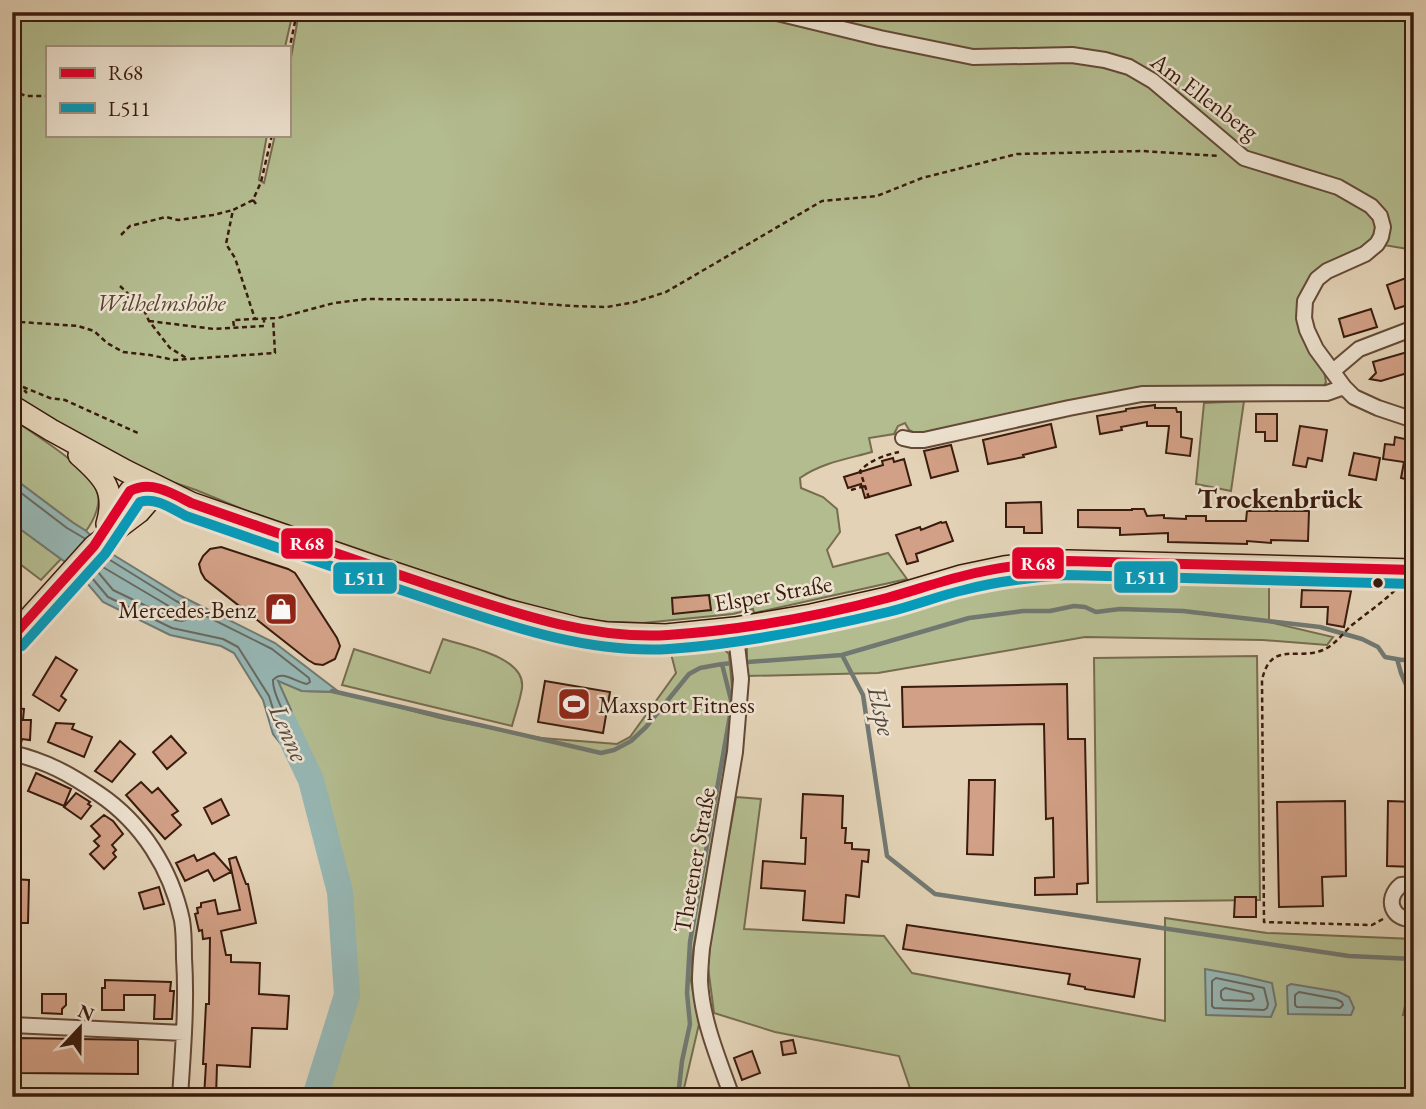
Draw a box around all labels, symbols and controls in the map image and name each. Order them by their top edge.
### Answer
street label: Am Ellenberg [1144,45,1266,147]
legend [46,46,290,136]
text: R68 [108,59,143,86]
text: L511 [108,95,151,122]
park label: Wilhelmshöhe [96,287,227,318]
district label: Trockenbrück [1197,480,1363,516]
line badge: R68 [280,527,334,560]
text: R68 [290,531,324,556]
line badge: R68 [1011,546,1065,580]
text: R68 [1021,551,1055,576]
line badge: L511 [1113,560,1179,594]
line badge: L511 [332,561,398,595]
text: L511 [1125,565,1167,590]
text: L511 [344,566,386,591]
street label: Elsper Straße [711,567,835,619]
unlabelled marker [1371,576,1385,590]
shop icon: Mercedes-Benz [262,590,300,628]
place label: Mercedes-Benz [118,594,256,625]
water label: Elspe [860,682,904,740]
sports icon: Maxsport Fitness [555,685,593,723]
place label: Maxsport Fitness [598,689,755,720]
water label: Lenne [261,698,317,768]
street label: Thetener Straße [666,785,722,935]
north arrow [46,993,116,1064]
text: N [74,998,99,1027]

